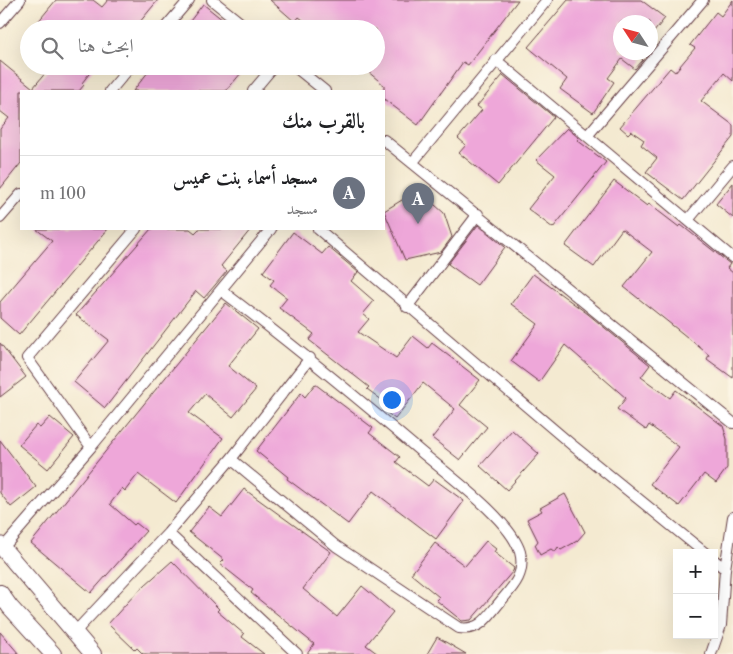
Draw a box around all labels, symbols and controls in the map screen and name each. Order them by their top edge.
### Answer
north arrow [613,15,658,60]
search box [20,20,385,75]
icon: search [38,34,66,62]
text: ابحث هنا [78,34,134,57]
text: بالقرب منك [282,108,365,133]
text: مسجد أسماء بنت عميس [173,166,318,189]
text: 100 m [40,183,86,203]
text: A [343,183,355,203]
pin: A [402,183,434,224]
text: مسجد [287,198,318,218]
your location [379,387,405,413]
map controls [673,549,718,639]
button: + [673,549,718,594]
button: − [673,594,718,639]

